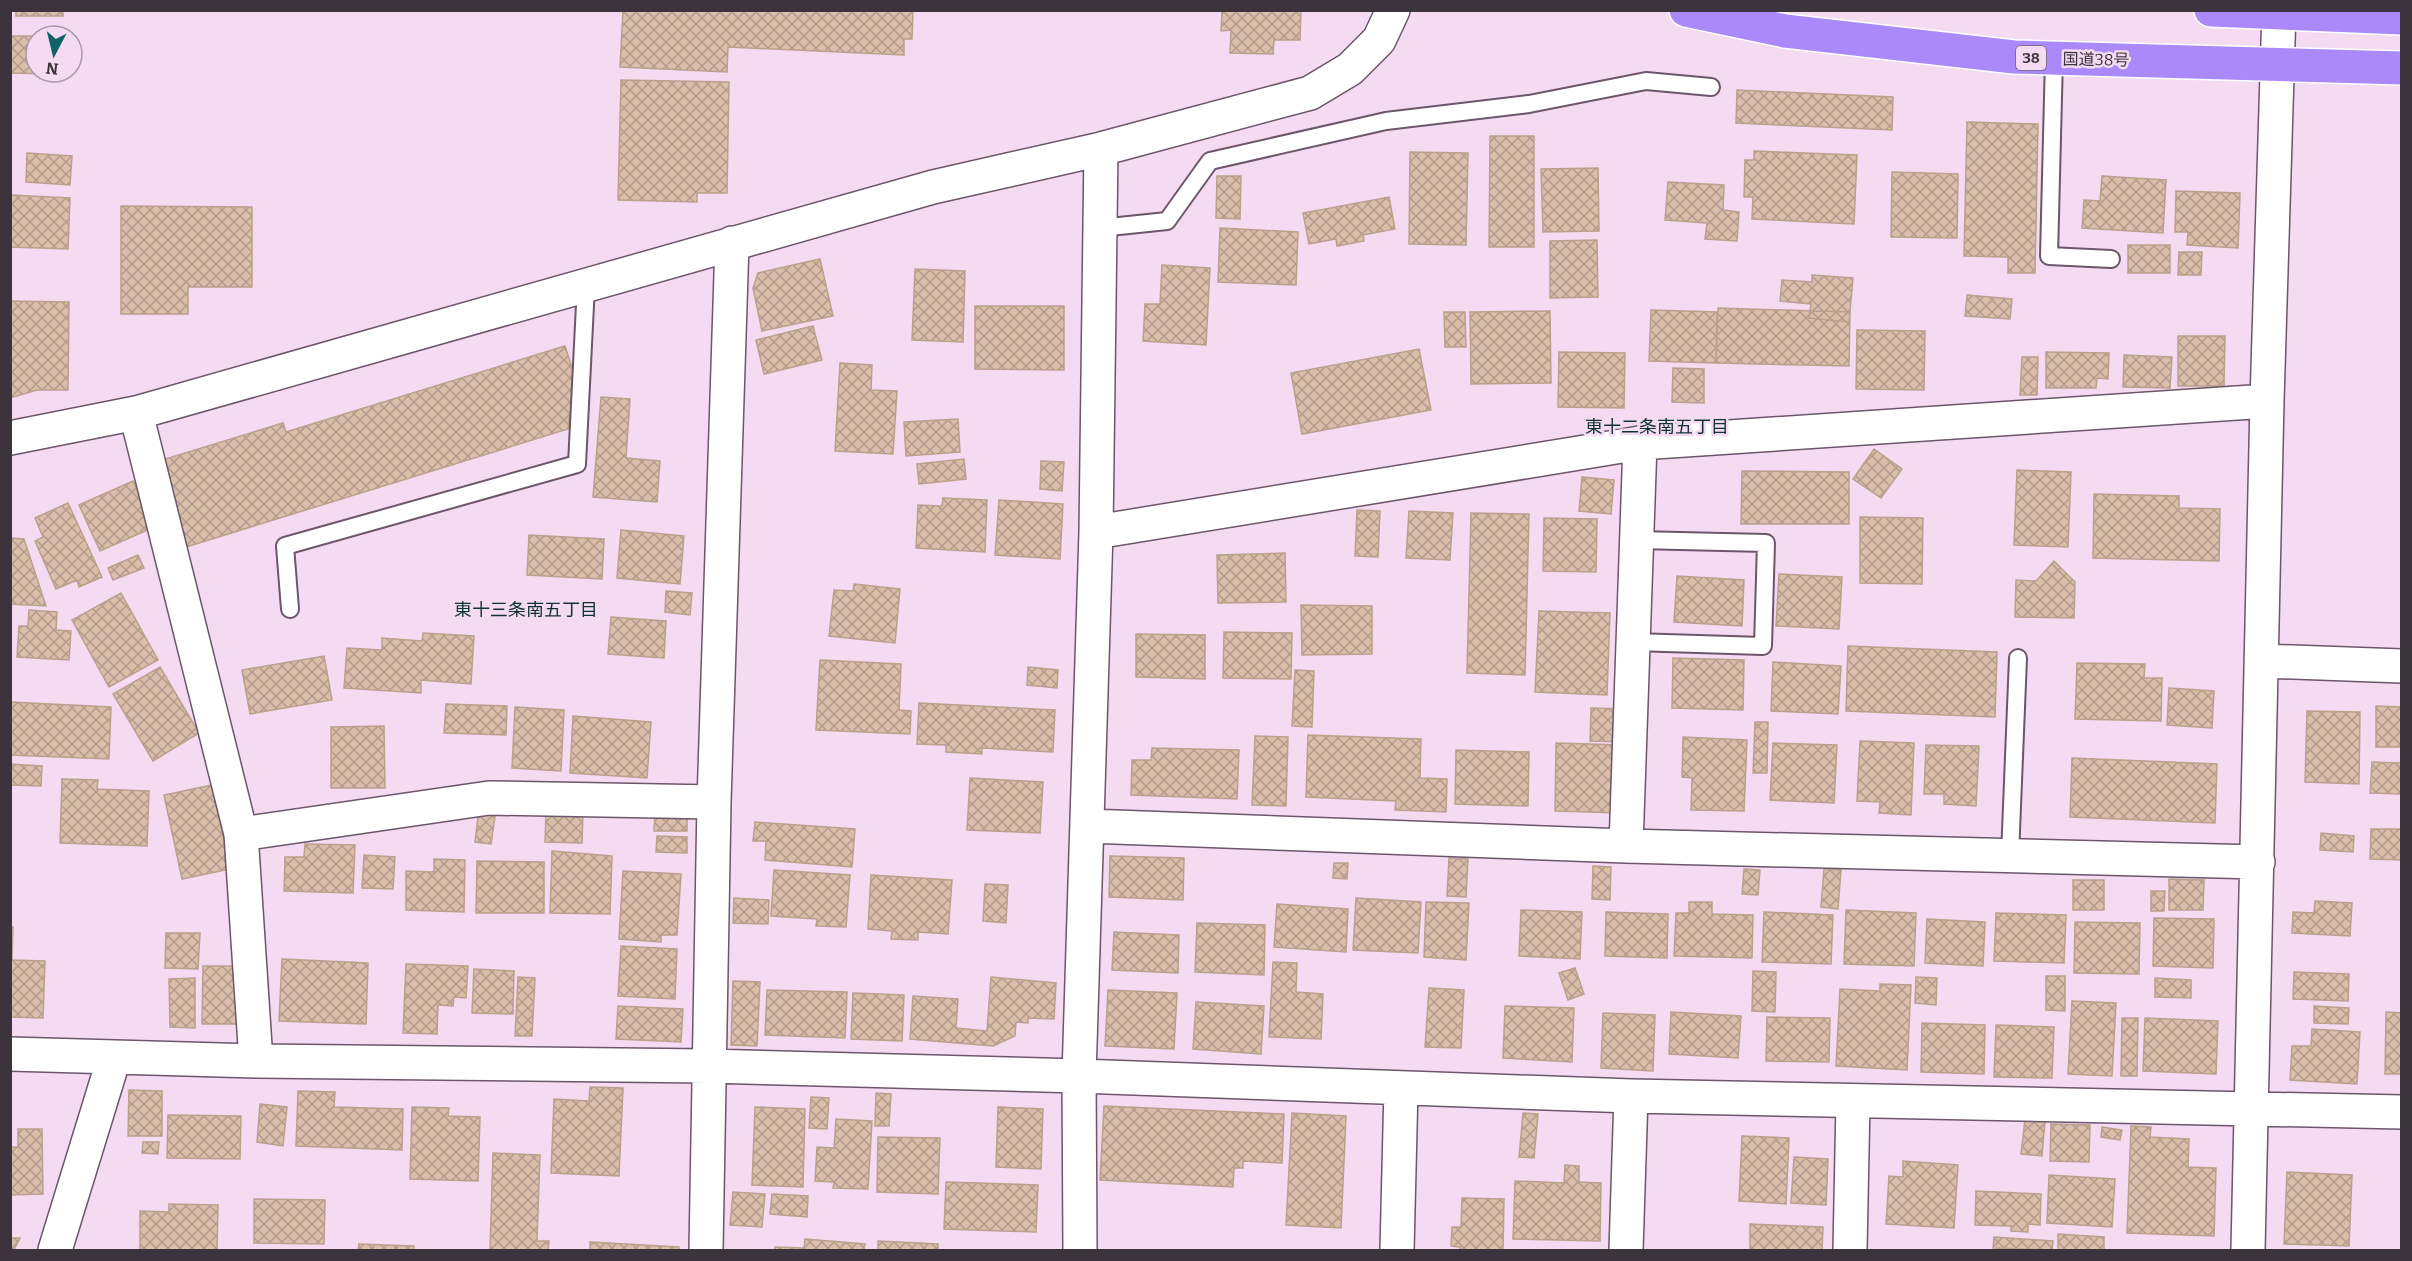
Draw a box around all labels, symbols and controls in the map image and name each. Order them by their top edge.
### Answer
north arrow [24,24,84,84]
road number: 38 [2016,46,2046,70]
street label: 国道38号 [2062,49,2130,70]
text: N [45,58,60,79]
district label: 東十二条南五丁目 [1585,416,1729,438]
district label: 東十三条南五丁目 [454,599,598,621]

